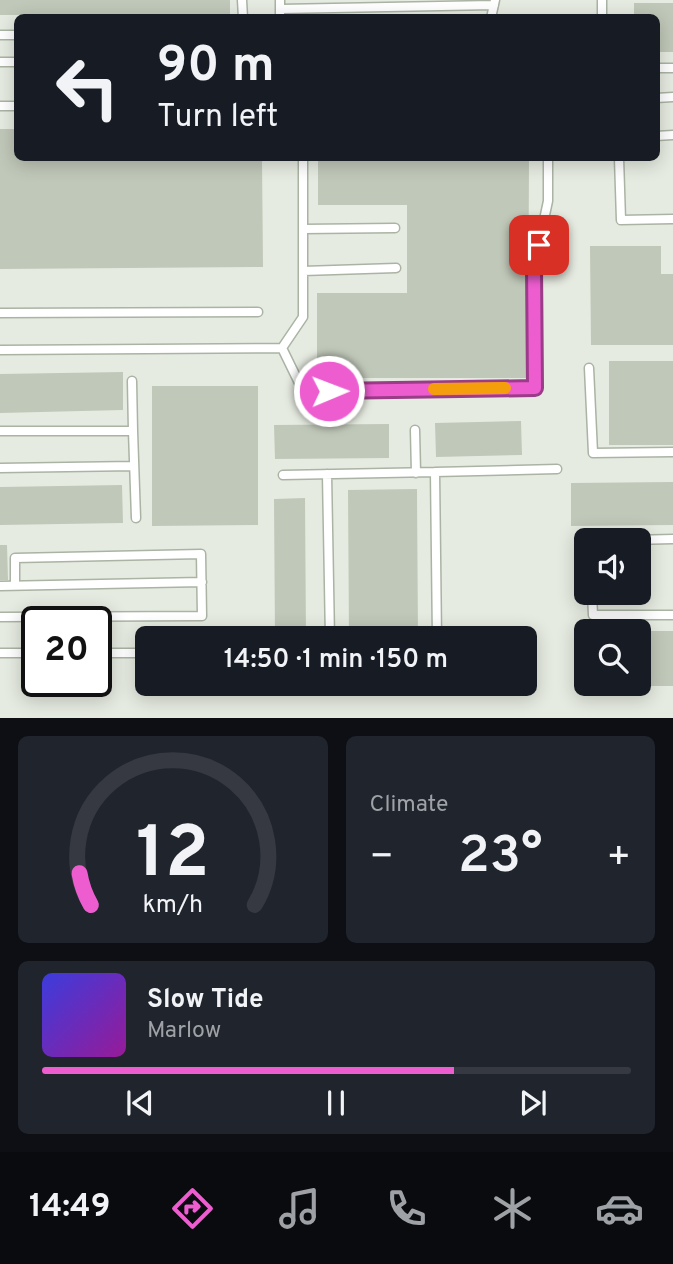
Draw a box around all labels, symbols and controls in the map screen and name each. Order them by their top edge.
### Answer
text: 90 m [157,37,275,99]
icon: left [42,42,133,133]
text: Turn left [157,98,278,138]
pin [509,215,569,275]
icon: arrive [520,226,558,264]
position arrow [292,354,366,428]
map controls [574,528,651,696]
button: sound [574,528,651,605]
speed limit sign: 20 [21,606,112,697]
button: search [574,619,651,696]
text: 14:50 · 1 min · 150 m [224,644,448,677]
text: Climate [370,791,448,820]
text: 12 [136,812,210,904]
text: 23° [458,825,543,891]
text: − [370,834,394,883]
text: + [606,834,631,883]
text: km/h [142,890,203,922]
text: Slow Tide [147,984,264,1017]
text: Marlow [147,1017,221,1046]
icon: previous [121,1084,159,1122]
icon: pause [317,1084,355,1122]
icon: next [514,1084,552,1122]
icon: directions [168,1184,217,1233]
icon: music [275,1184,324,1233]
icon: phone [382,1184,431,1233]
icon: climate [488,1184,537,1233]
icon: car [595,1184,644,1233]
text: 14:49 [29,1188,110,1228]

